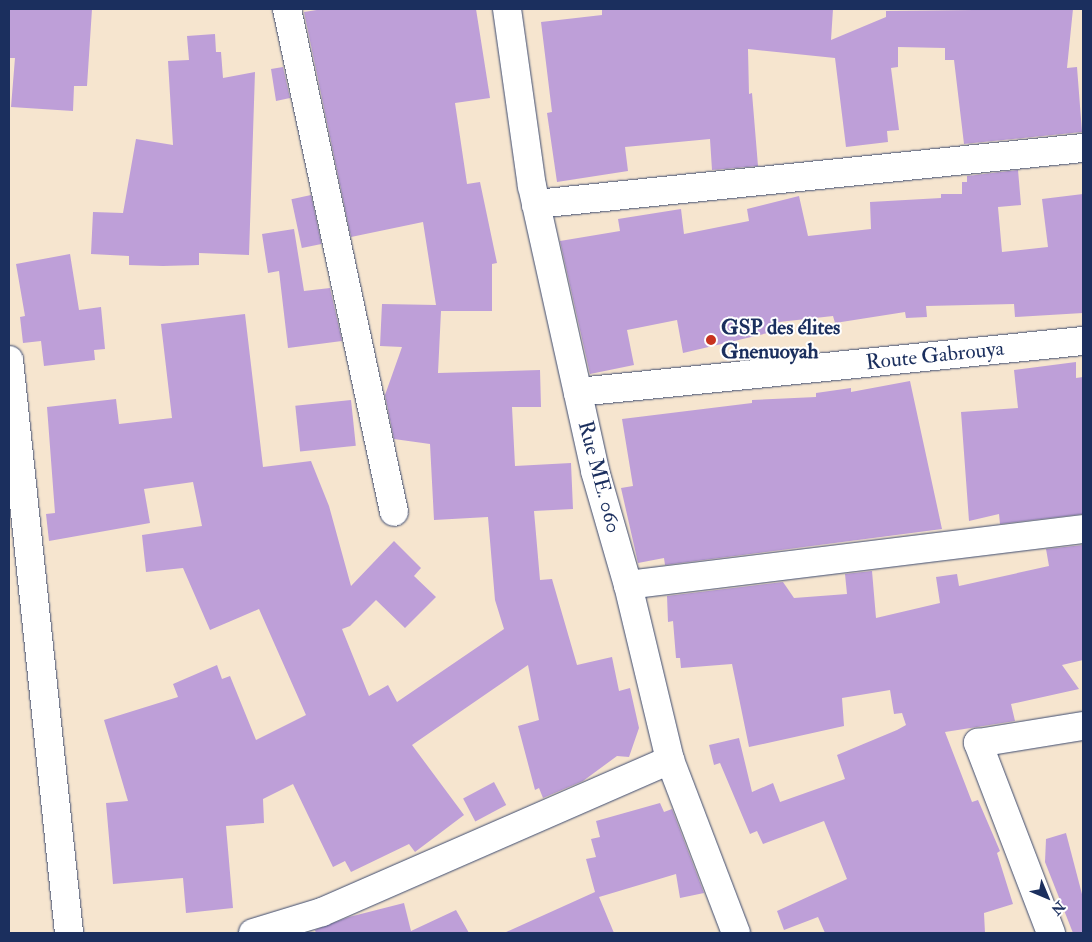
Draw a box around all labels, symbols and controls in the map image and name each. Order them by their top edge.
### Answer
place label: GSP des élites Gnenuoyah [721,315,840,365]
marker: GSP des élites Gnenuoyah [705,334,717,346]
street label: Route Gabrouya [865,336,1005,376]
street label: Rue ME. 060 [572,418,626,536]
north arrow [1022,872,1072,922]
text: N [1048,898,1068,918]

